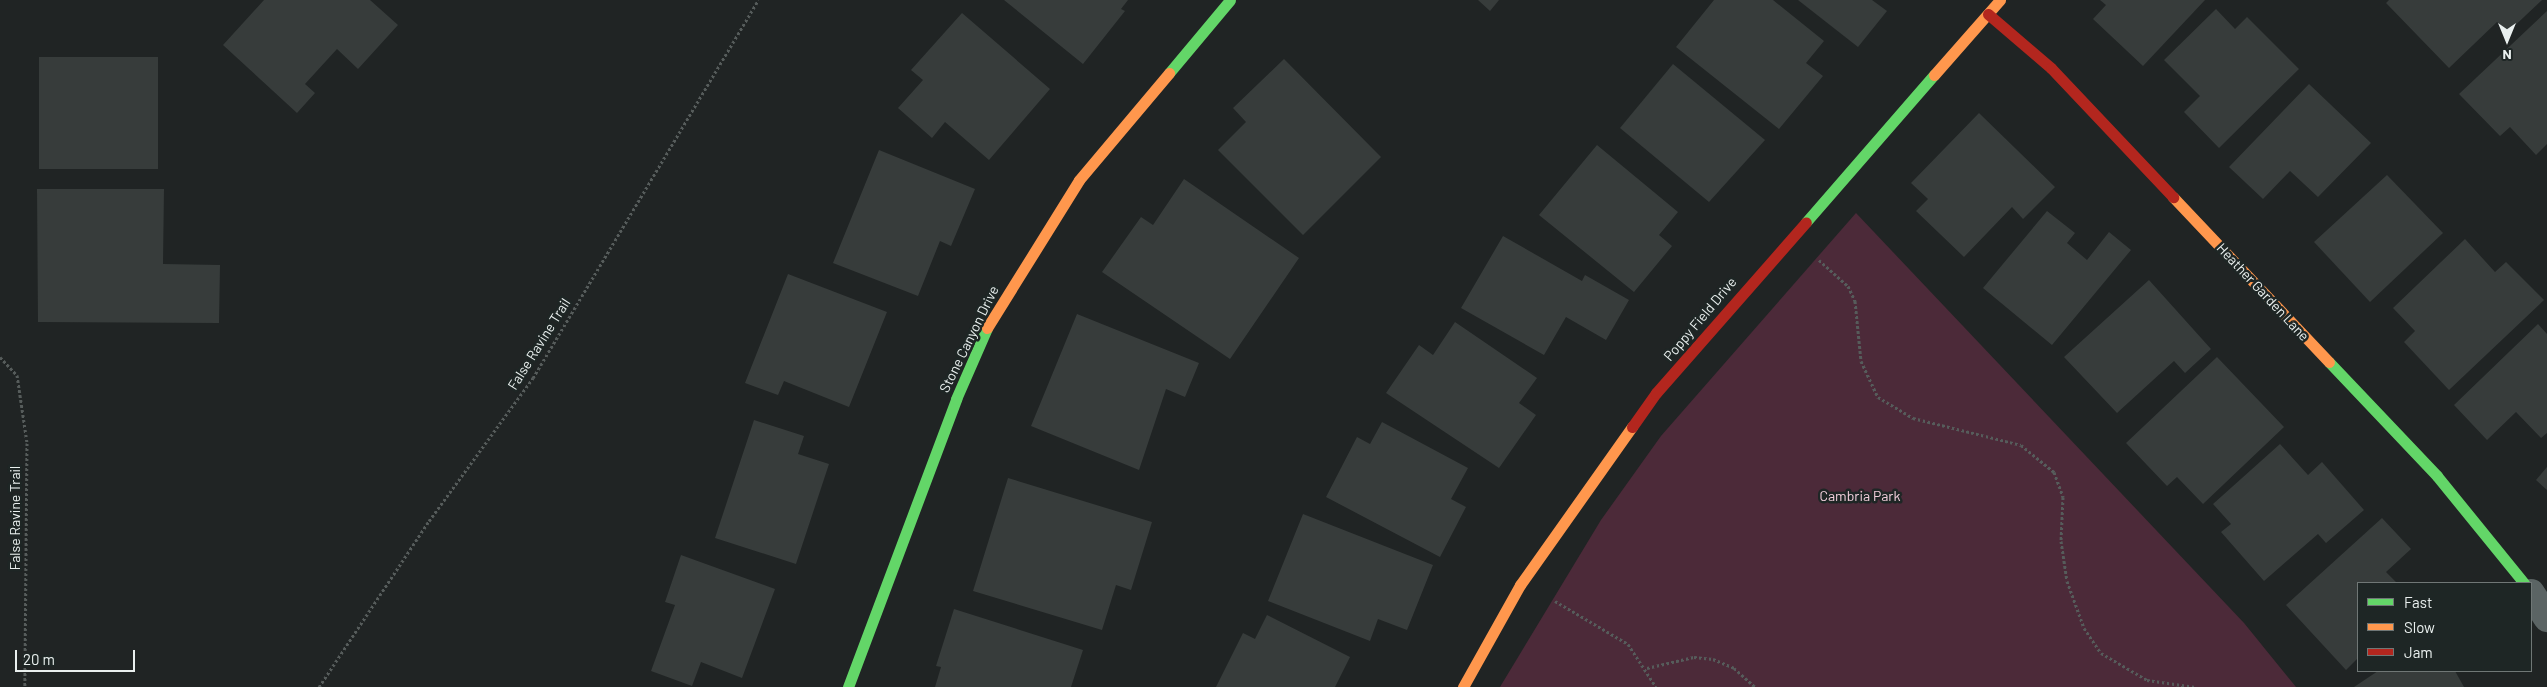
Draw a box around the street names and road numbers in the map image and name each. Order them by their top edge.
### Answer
street label: Heather Garden Lane [2213,240,2313,344]
street label: Poppy Field Drive [1660,274,1740,364]
street label: Stone Canyon Drive [936,283,1002,395]
street label: False Ravine Trail [504,295,574,393]
street label: False Ravine Trail [7,466,23,570]

